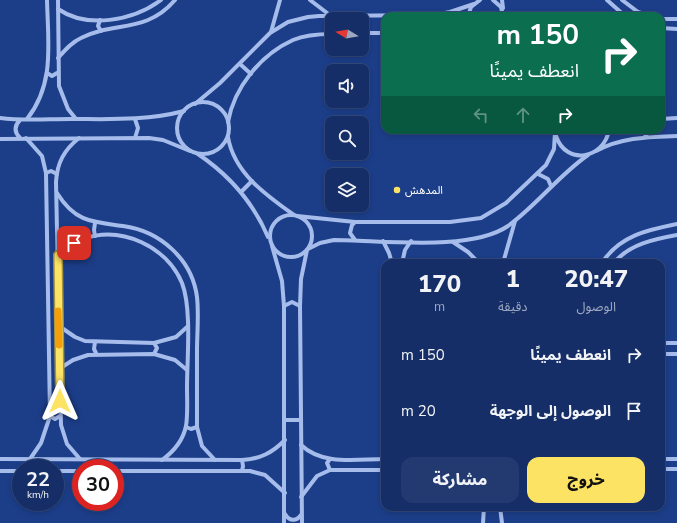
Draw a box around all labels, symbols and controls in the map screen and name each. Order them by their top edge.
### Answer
north arrow [325,12,369,56]
map controls [325,12,369,212]
text: 150 m [496,16,579,54]
icon: right [593,28,645,80]
text: انعطف يمينًا [489,59,579,83]
button: sound [325,64,369,108]
icon: left [470,104,492,126]
icon: ahead [512,104,534,126]
icon: right [554,104,576,126]
button: search [325,116,369,160]
button: layers [325,168,369,212]
place label: المدهش [405,183,443,198]
marker: المدهش [392,185,402,195]
pin [57,226,91,260]
icon: arrive [63,232,85,254]
text: 1 [505,263,520,295]
text: 20:47 [564,263,628,295]
text: 170 [418,268,461,300]
text: m [434,298,445,316]
text: دقيقة [498,298,528,316]
text: الوصول [576,298,616,316]
icon: right [623,344,645,366]
text: 150 m [401,345,445,365]
text: انعطف يمينًا [530,345,611,365]
position arrow [39,380,81,422]
icon: arrive [623,400,645,422]
text: 20 m [401,401,436,421]
text: الوصول إلى الوجهة [490,401,611,421]
button: مشاركة [401,457,519,503]
button: خروج [527,457,645,503]
speed limit sign: 30 [72,459,124,511]
text: 22 [26,466,50,493]
text: km/h [27,488,49,502]

